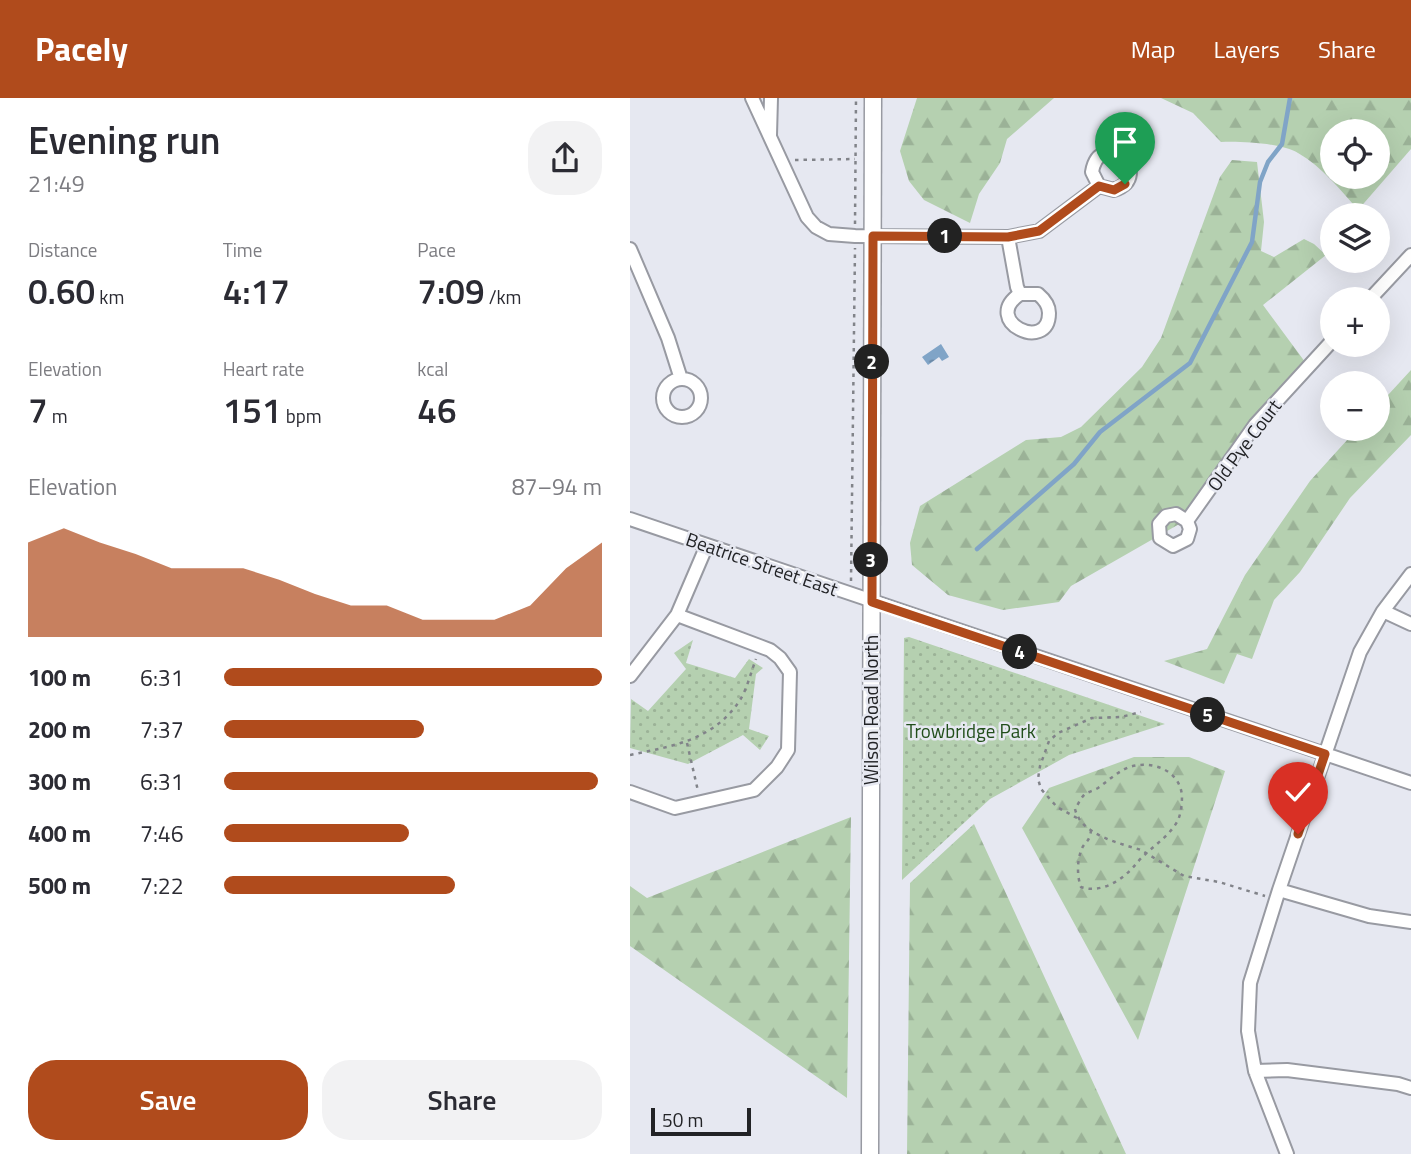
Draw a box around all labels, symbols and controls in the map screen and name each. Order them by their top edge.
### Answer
text: Pacely [35,24,128,74]
text: Map [1131,31,1176,67]
text: Layers [1214,31,1280,67]
text: Share [1318,31,1376,67]
text: Evening run [28,111,221,169]
pin [1095,112,1155,184]
map controls [1320,119,1390,441]
button: locate [1320,119,1390,189]
button: share [528,121,602,195]
icon: arrive [1106,123,1144,161]
text: 21:49 [28,166,85,201]
button: layers [1320,203,1390,273]
pin: 1 [928,218,962,254]
text: 1 [939,221,950,250]
text: Distance [28,235,97,264]
text: Time [223,235,262,264]
text: Pace [417,235,456,264]
text: 0.60 [28,264,95,318]
text: 4:17 [223,264,290,318]
text: 7:09 [417,264,485,318]
text: km [95,282,124,311]
text: /km [485,282,522,311]
button: + [1320,287,1390,357]
pin: 2 [854,344,890,380]
text: 2 [866,347,877,376]
text: Elevation [28,354,102,383]
text: Heart rate [223,354,304,383]
text: kcal [417,354,448,383]
button: − [1320,371,1390,441]
text: 7 [28,383,48,437]
text: 151 [223,383,281,437]
text: 46 [417,383,457,437]
street label: Old Pye Court [1199,392,1288,497]
text: m [48,401,68,430]
text: bpm [281,401,322,430]
text: Elevation [28,469,117,504]
text: 87–94 m [512,469,602,504]
street label: Beatrice Street East [682,524,842,603]
pin: 3 [854,542,888,578]
text: 3 [865,545,876,574]
pin: 4 [1002,634,1038,670]
street label: Wilson Road North [856,635,885,785]
text: 4 [1014,637,1025,666]
text: 100 m [28,660,91,695]
text: 6:31 [140,660,184,695]
pin: 5 [1190,698,1226,732]
text: 5 [1202,700,1213,729]
text: 200 m [28,712,91,747]
text: 7:37 [140,712,184,747]
park label: Trowbridge Park [906,716,1036,745]
pin [1268,762,1328,834]
text: 300 m [28,764,91,799]
text: 6:31 [140,764,184,799]
icon: check [1279,773,1317,811]
text: 400 m [28,816,91,851]
text: 7:46 [140,816,184,851]
text: 500 m [28,868,91,903]
text: 7:22 [140,868,184,903]
button: Save [28,1060,308,1140]
button: Share [322,1060,602,1140]
scale bar [651,1105,751,1137]
text: 50 m [662,1105,703,1134]

